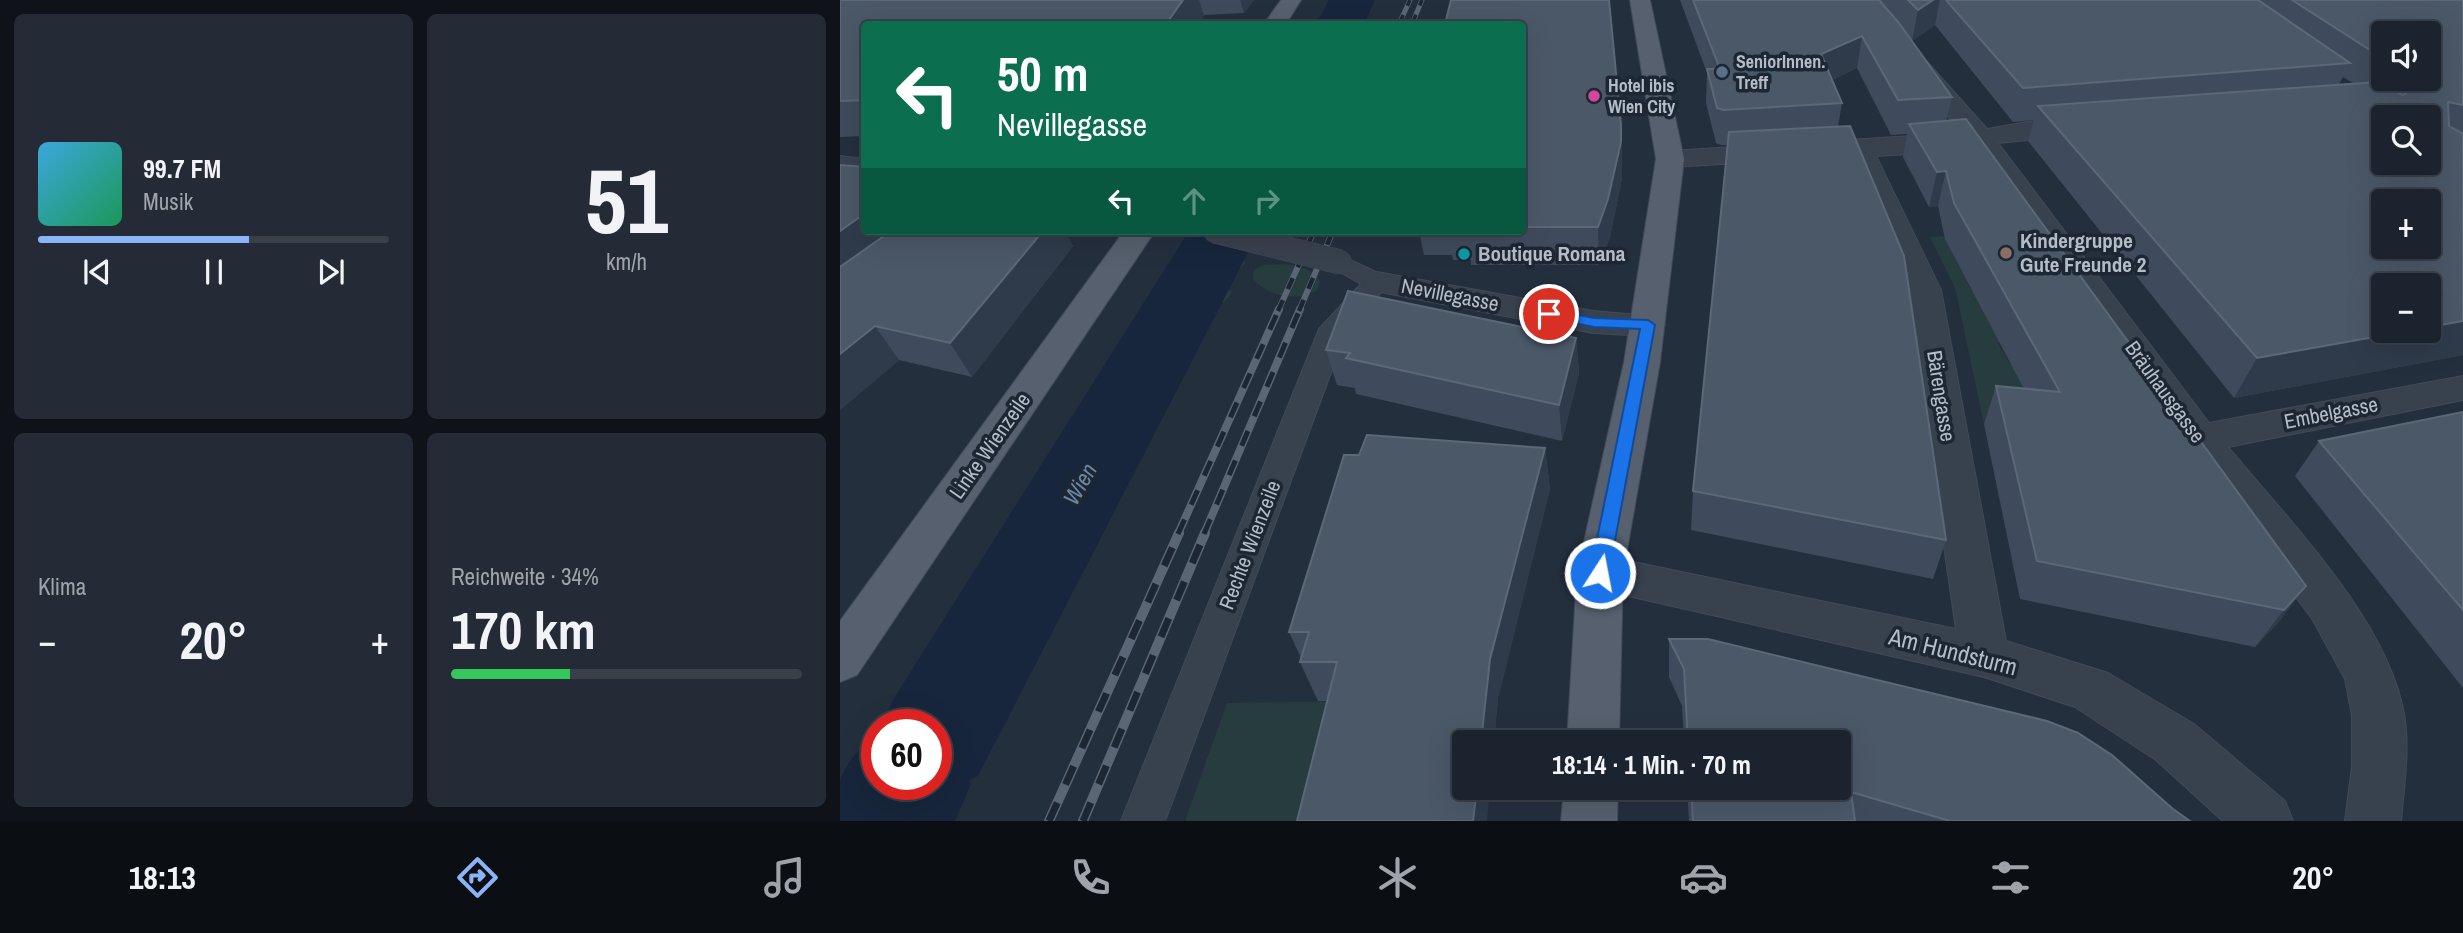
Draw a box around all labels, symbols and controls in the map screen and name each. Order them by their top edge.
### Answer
map controls [2371,21,2441,343]
button: sound [2371,21,2441,91]
text: 50 m [997,40,1089,106]
icon: left [882,49,973,140]
place label: SeniorInnen. Treff [1736,49,1825,95]
marker: SeniorInnen. Treff [1714,64,1730,80]
place label: Hotel ibis Wien City [1608,73,1676,119]
marker: Hotel ibis Wien City [1586,88,1602,104]
text: Nevillegasse [997,103,1147,146]
button: search [2371,105,2441,175]
text: 51 [585,139,668,261]
text: 99.7 FM [143,151,221,186]
icon: left [1102,182,1140,220]
icon: ahead [1175,182,1213,220]
icon: right [1248,182,1286,220]
text: Musik [143,186,193,217]
button: + [2371,189,2441,259]
place label: Kindergruppe Gute Freunde 2 [2020,226,2146,279]
place label: Boutique Romana [1478,239,1626,268]
marker: Kindergruppe Gute Freunde 2 [1998,245,2014,261]
text: km/h [606,246,647,277]
marker: Boutique Romana [1456,246,1472,262]
icon: previous [78,253,116,291]
icon: pause [195,253,233,291]
icon: next [312,253,350,291]
street label: Nevillegasse [1399,271,1501,318]
button: − [2371,273,2441,343]
pin [1519,284,1579,344]
icon: arrive [1530,295,1568,333]
street label: Bräuhausgasse [2119,335,2212,449]
street label: Bärengasse [1920,348,1963,444]
street label: Linke Wienzeile [942,387,1037,505]
street label: Embelgasse [2282,389,2380,436]
water label: Wien [1055,457,1104,510]
street label: Rechte Wienzeile [1212,476,1287,613]
position arrow [1563,536,1637,610]
text: Reichweite · 34% [451,561,599,592]
text: Klima [38,571,86,602]
text: 170 km [451,595,596,665]
text: 20° [179,605,248,675]
text: − [38,615,56,666]
text: + [371,615,389,666]
street label: Am Hundsturm [1885,619,2021,682]
speed limit sign: 60 [861,709,952,800]
text: 18:14 · 1 Min. · 70 m [1552,747,1751,782]
icon: directions [453,853,502,902]
icon: music [760,853,809,902]
icon: phone [1066,853,1115,902]
icon: climate [1373,853,1422,902]
icon: car [1679,853,1728,902]
icon: filters [1986,853,2035,902]
text: 18:13 [129,856,196,899]
text: 20° [2292,856,2334,899]

